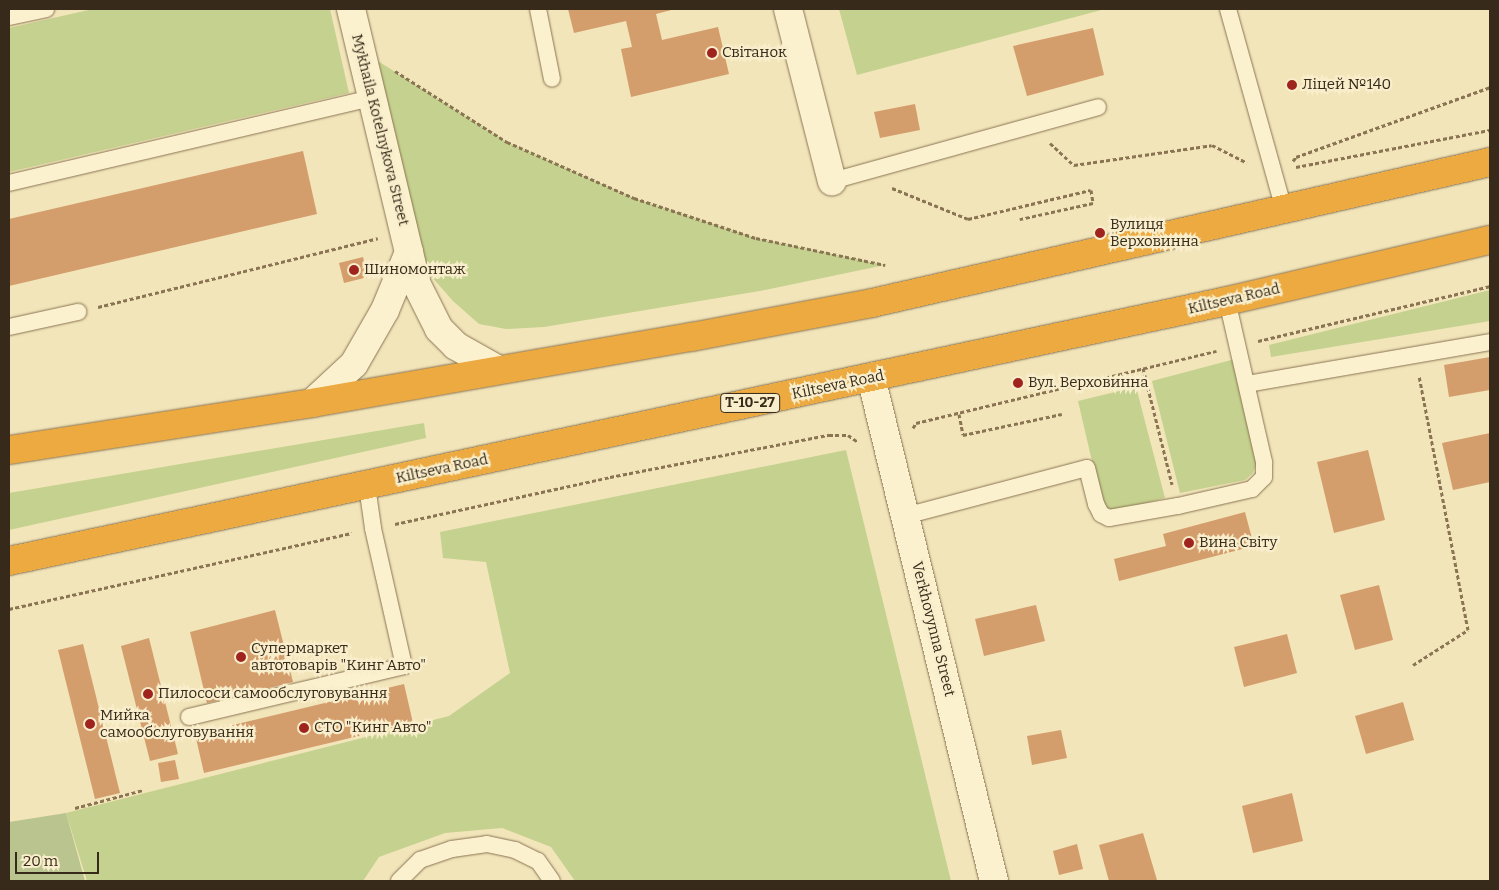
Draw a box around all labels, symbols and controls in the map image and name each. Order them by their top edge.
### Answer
street label: Mykhaila Kotelnykova Street [347,32,413,228]
place label: Світанок [722,44,787,62]
marker: Світанок [706,47,718,59]
place label: Ліцей №140 [1302,76,1391,94]
marker: Ліцей №140 [1286,79,1298,91]
place label: Вулиця Верховинна [1110,215,1199,250]
marker: Вулиця Верховинна [1094,227,1106,239]
place label: Шиномонтаж [364,261,466,279]
marker: Шиномонтаж [348,264,360,276]
street label: Kiltseva Road [1186,280,1282,318]
street label: Kiltseva Road [790,366,886,404]
place label: Вул. Верховинна [1028,374,1148,392]
marker: Вул. Верховинна [1012,377,1024,389]
road number: Т-10-27 [720,392,780,414]
street label: Kiltseva Road [394,450,490,488]
place label: Вина Світу [1199,534,1277,552]
marker: Вина Світу [1183,537,1195,549]
street label: Verkhovynna Street [908,560,958,698]
place label: Супермаркет автотоварів "Кинг Авто" [251,639,426,674]
marker: Супермаркет автотоварів "Кинг Авто" [235,651,247,663]
place label: Пилососи самообслуговування [158,685,387,703]
marker: Пилососи самообслуговування [142,688,154,700]
place label: Мийка самообслуговування [100,706,254,741]
marker: Мийка самообслуговування [84,718,96,730]
place label: СТО "Кинг Авто" [314,719,431,737]
marker: СТО "Кинг Авто" [298,722,310,734]
scale bar [18,842,101,874]
text: 20 m [23,852,58,870]

